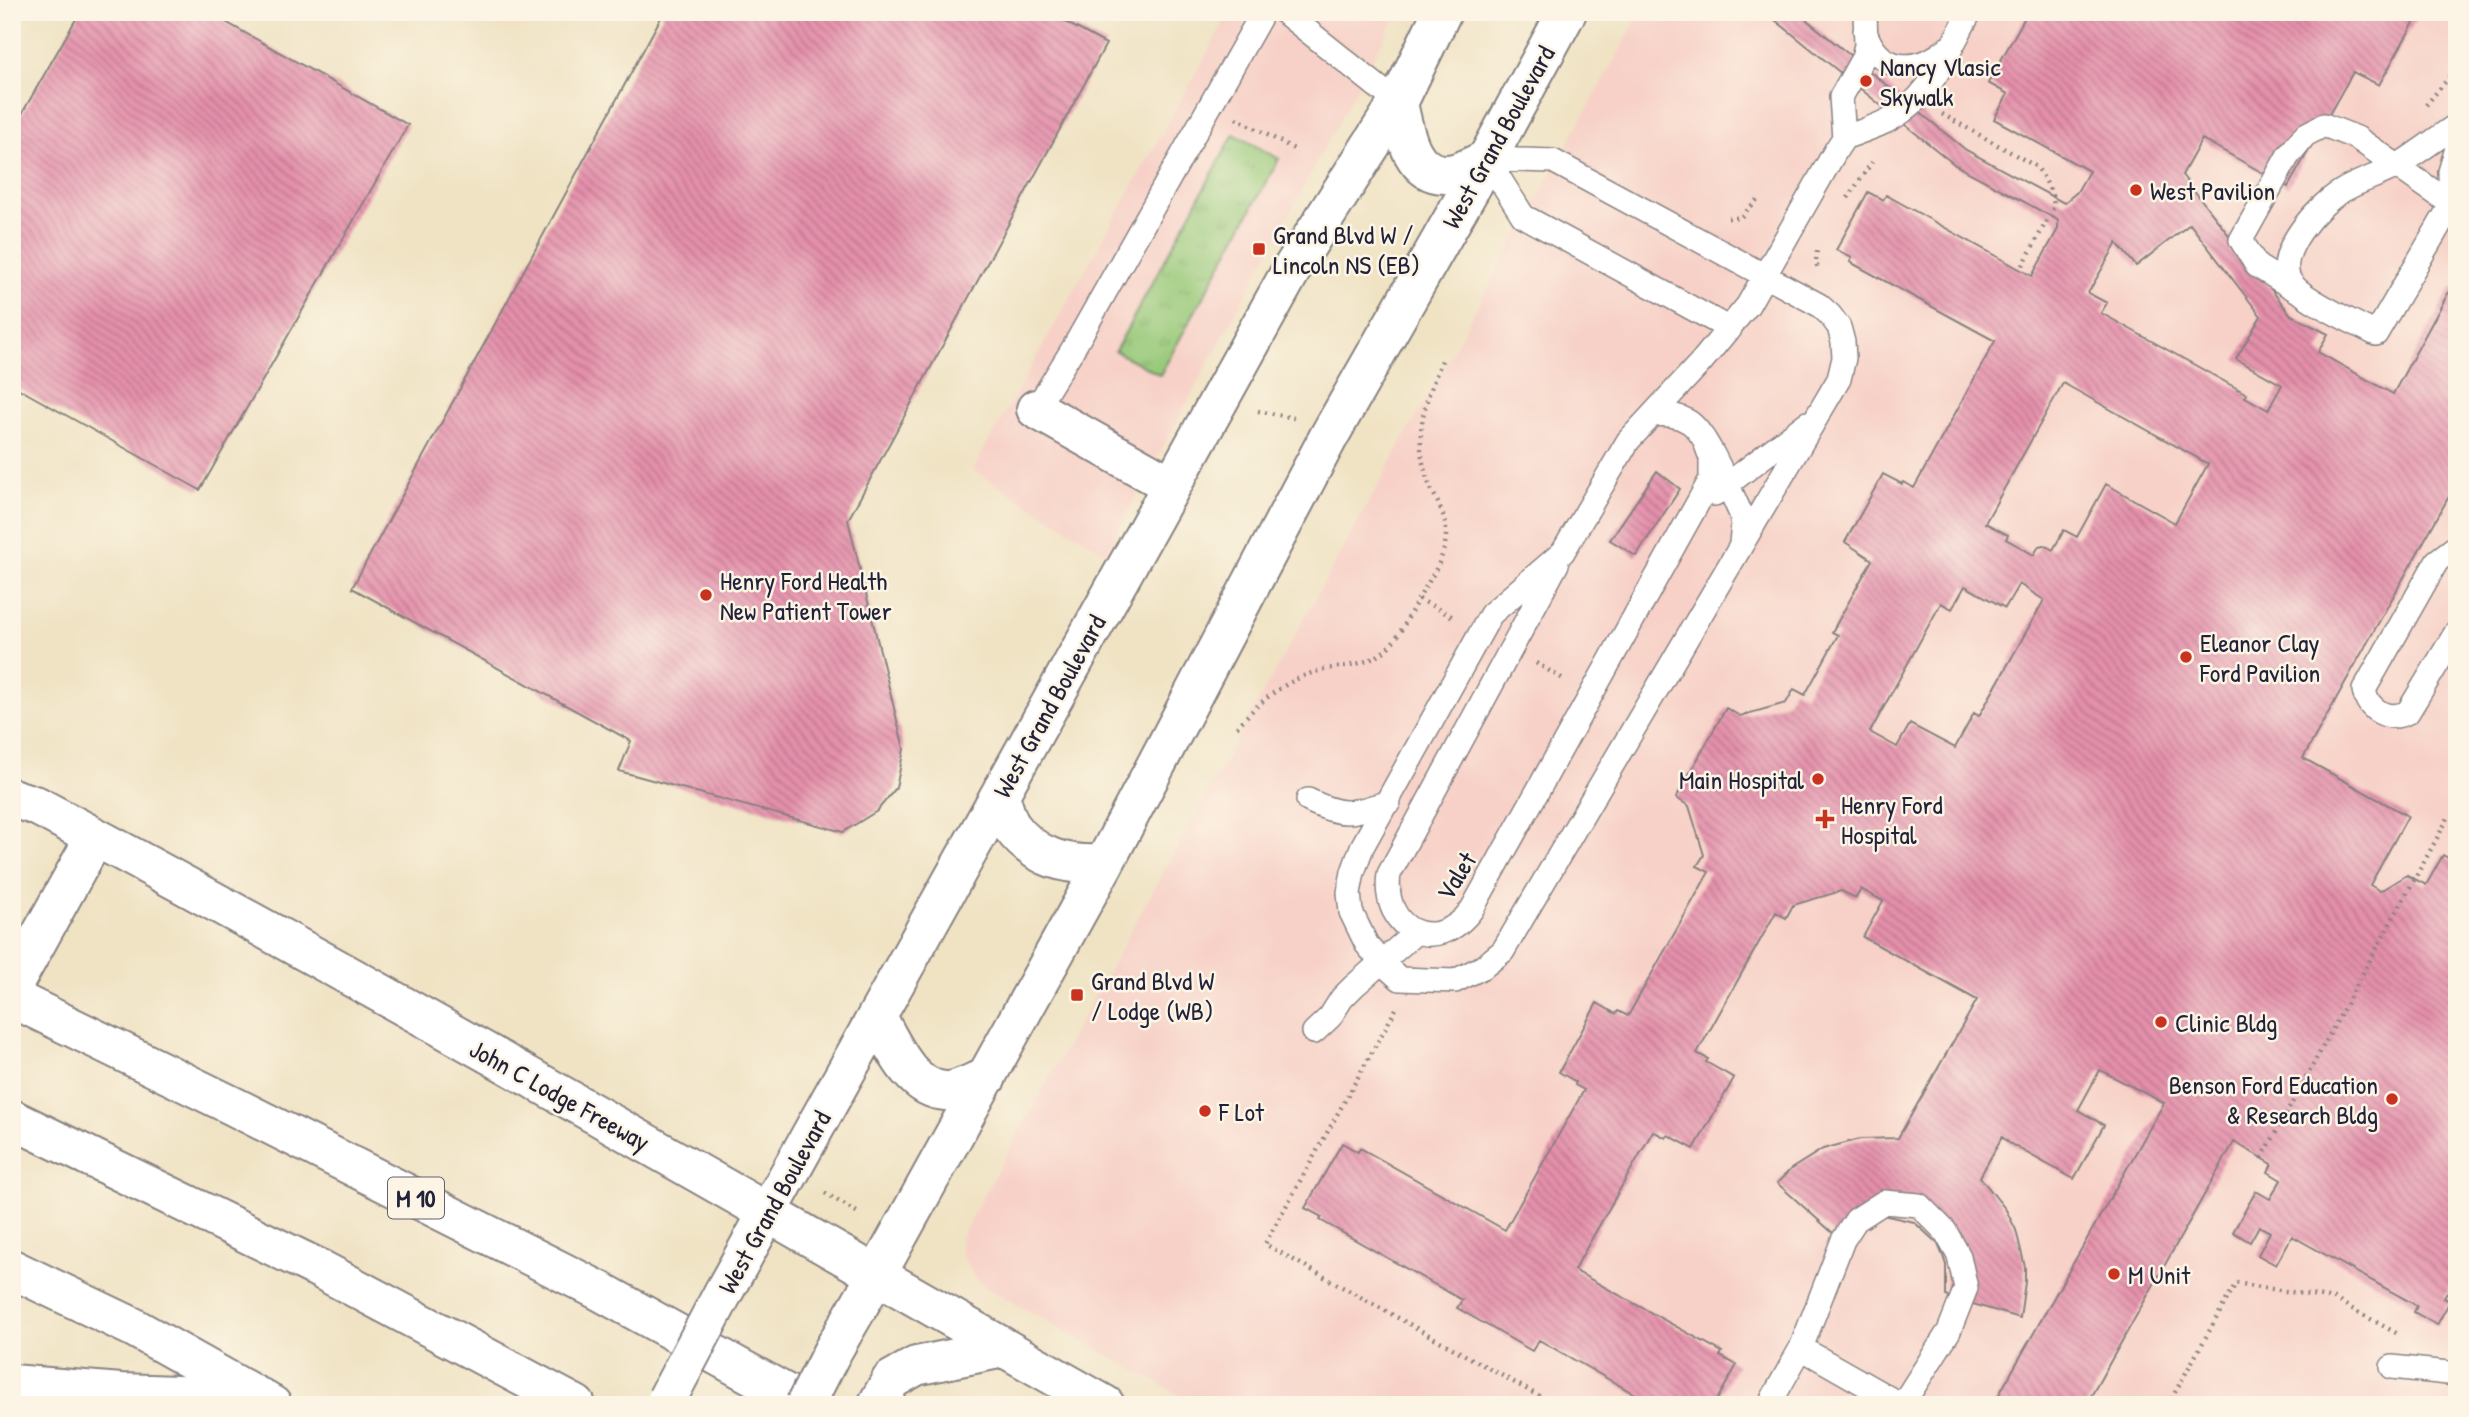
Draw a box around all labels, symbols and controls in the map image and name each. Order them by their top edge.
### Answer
street label: West Grand Boulevard [1433,39,1563,235]
place label: Nancy Vlasic Skywalk [1880,49,2000,114]
marker: Nancy Vlasic Skywalk [1858,73,1874,89]
place label: West Pavilion [2150,173,2275,208]
marker: West Pavilion [2128,182,2144,198]
place label: Grand Blvd W / Lincoln NS (EB) [1273,217,1420,282]
marker: Grand Blvd W / Lincoln NS (EB) [1251,241,1267,257]
place label: Henry Ford Health New Patient Tower [720,563,892,628]
marker: Henry Ford Health New Patient Tower [698,587,714,603]
street label: West Grand Boulevard [984,608,1114,804]
place label: Eleanor Clay Ford Pavilion [2199,625,2320,690]
marker: Eleanor Clay Ford Pavilion [2178,649,2194,665]
place label: Main Hospital [1679,762,1804,797]
marker: Main Hospital [1810,771,1826,787]
place label: Henry Ford Hospital [1841,787,1943,852]
marker: Henry Ford Hospital [1815,809,1835,829]
street label: Valet [1428,844,1485,907]
place label: Grand Blvd W / Lodge (WB) [1091,963,1214,1028]
marker: Grand Blvd W / Lodge (WB) [1069,987,1085,1003]
place label: Clinic Bldg [2175,1005,2277,1040]
marker: Clinic Bldg [2153,1014,2169,1030]
street label: John C Lodge Freeway [464,1031,656,1159]
place label: Benson Ford Education & Research Bldg [2169,1067,2378,1132]
marker: Benson Ford Education & Research Bldg [2384,1091,2400,1107]
place label: F Lot [1218,1094,1265,1129]
marker: F Lot [1197,1103,1213,1119]
street label: West Grand Boulevard [709,1104,839,1300]
road number: M 10 [388,1178,444,1218]
place label: M Unit [2128,1257,2191,1292]
marker: M Unit [2106,1266,2122,1282]

